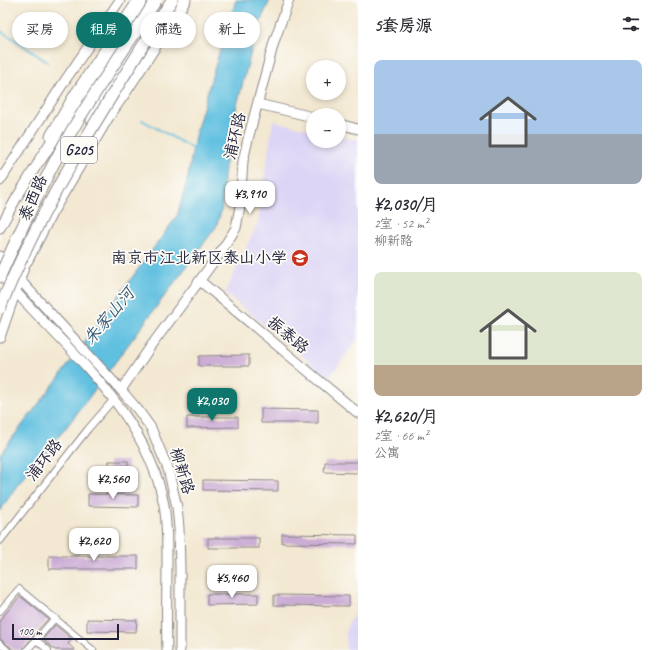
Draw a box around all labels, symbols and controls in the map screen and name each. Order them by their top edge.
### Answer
chip: 买房 [12,12,68,48]
chip: 租房 [76,12,132,48]
chip: 筛选 [140,12,196,48]
chip: 新上 [204,12,260,48]
icon: filters [620,13,642,35]
text: 5套房源 [374,15,432,36]
map controls [306,60,346,148]
button: + [306,60,346,100]
icon: home [472,86,544,158]
button: − [306,108,346,148]
street label: 浦环路 [220,110,250,162]
road number: G205 [61,137,97,163]
street label: 泰西路 [14,172,52,224]
pin: ¥3,910 [217,181,283,215]
text: ¥3,910 [234,186,266,202]
text: ¥2,030/月 [374,194,438,215]
text: 2室 · 52 m² [374,216,428,232]
text: 柳新路 [374,233,413,249]
place label: 南京市江北新区泰山小学 [111,248,287,268]
school or university icon: 南京市江北新区泰山小学 [290,248,310,268]
water label: 朱家山河 [79,281,141,349]
icon: home [472,298,544,370]
street label: 振泰路 [263,312,313,358]
pin: ¥2,030 [179,388,245,422]
text: ¥2,030 [196,393,228,409]
text: ¥2,620/月 [374,406,439,427]
text: 2室 · 66 m² [374,428,428,444]
street label: 浦环路 [21,435,67,485]
street label: 柳新路 [165,445,199,497]
text: 公寓 [374,445,400,461]
pin: ¥2,560 [80,466,146,500]
text: ¥2,560 [97,471,129,487]
pin: ¥2,620 [61,528,127,562]
text: ¥2,620 [78,533,110,549]
pin: ¥5,460 [199,565,265,599]
text: ¥5,460 [216,570,248,586]
scale bar [12,622,119,641]
text: 100 m [18,624,42,638]

